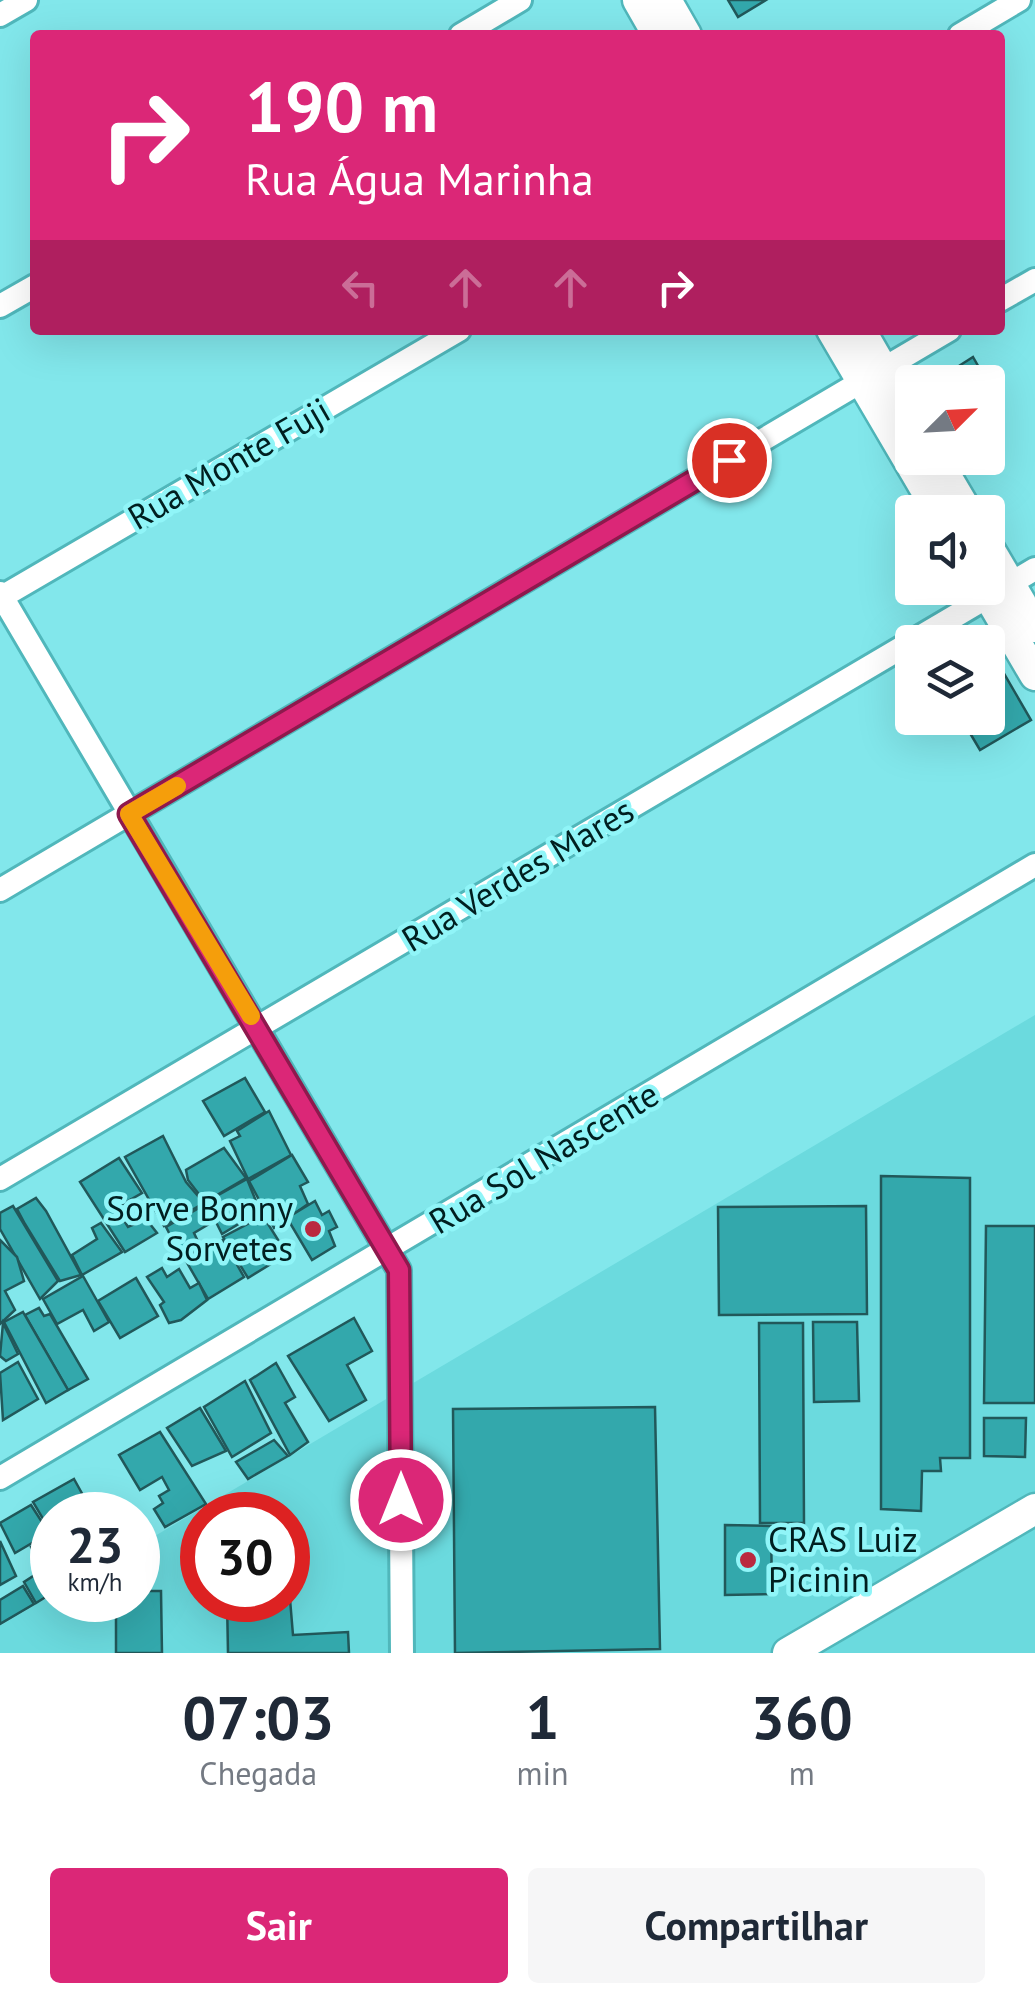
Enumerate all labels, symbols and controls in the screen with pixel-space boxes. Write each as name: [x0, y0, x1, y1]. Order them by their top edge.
text: 190 m: [245, 61, 438, 151]
icon: right: [80, 70, 210, 200]
text: Rua Água Marinha: [245, 149, 594, 207]
icon: left: [333, 260, 388, 315]
icon: ahead: [438, 260, 493, 315]
icon: ahead: [543, 260, 598, 315]
icon: right: [648, 260, 703, 315]
north arrow: [895, 365, 1005, 475]
map controls: [895, 365, 1005, 735]
street label: Rua Monte Fuji: [119, 387, 338, 540]
pin: [687, 418, 772, 503]
icon: arrive: [702, 433, 757, 488]
button: sound: [895, 495, 1005, 605]
button: layers: [895, 625, 1005, 735]
street label: Rua Verdes Mares: [393, 787, 642, 962]
street label: Rua Sol Nascente: [420, 1071, 667, 1244]
place label: Sorve Bonny Sorvetes: [106, 1185, 293, 1271]
marker: Sorve Bonny Sorvetes: [302, 1218, 324, 1240]
position arrow: [349, 1448, 453, 1552]
speed limit sign: 30: [180, 1492, 310, 1622]
text: 23: [67, 1512, 123, 1577]
place label: CRAS Luiz Picinin: [768, 1516, 918, 1602]
marker: CRAS Luiz Picinin: [737, 1549, 759, 1571]
text: km/h: [68, 1566, 122, 1598]
text: 07:03: [182, 1678, 334, 1756]
text: 1: [526, 1678, 560, 1756]
text: 360: [751, 1678, 853, 1756]
text: Chegada: [199, 1752, 317, 1794]
text: min: [517, 1752, 569, 1794]
text: m: [789, 1752, 815, 1794]
button: Sair: [50, 1868, 508, 1983]
button: Compartilhar: [528, 1868, 985, 1983]

